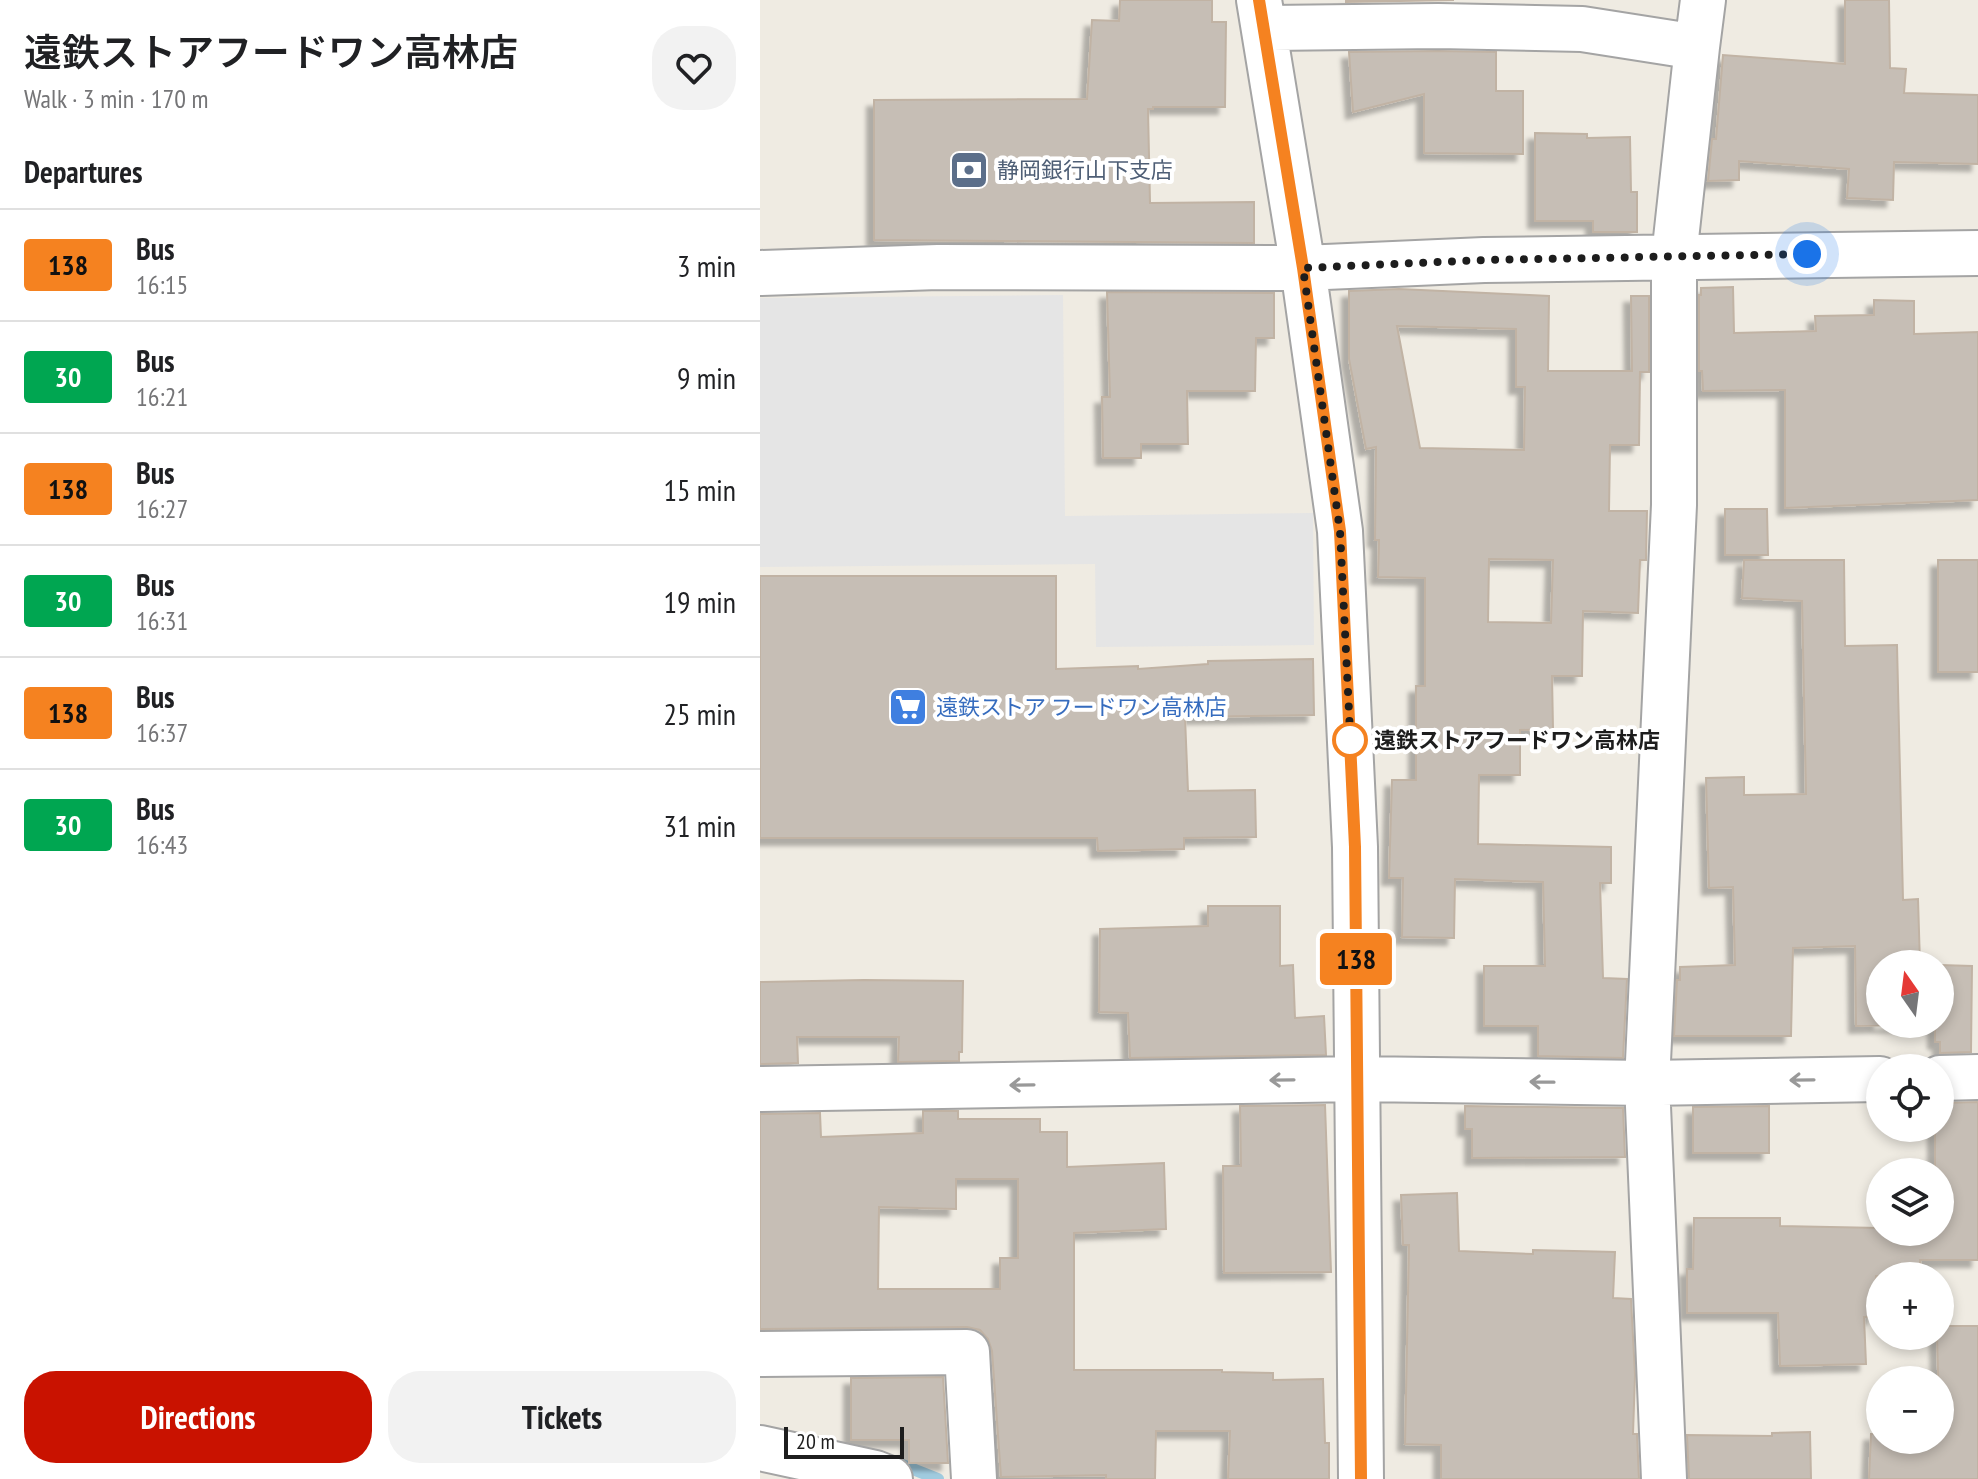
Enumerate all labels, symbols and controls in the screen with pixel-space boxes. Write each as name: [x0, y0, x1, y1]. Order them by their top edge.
button: heart: [652, 26, 736, 110]
text: 遠鉄ストアフードワン高林店: [24, 27, 518, 76]
text: Walk · 3 min · 170 m: [24, 82, 208, 115]
bank icon: 静岡銀行山下支店: [948, 149, 990, 191]
text: Departures: [24, 152, 142, 191]
place label: 静岡銀行山下支店: [997, 156, 1173, 184]
text: Bus: [136, 229, 175, 268]
your location: [1787, 234, 1827, 274]
text: 138: [48, 246, 88, 283]
text: 3 min: [677, 246, 736, 285]
text: 16:15: [136, 268, 188, 301]
text: Bus: [136, 341, 175, 380]
text: 30: [55, 358, 81, 395]
text: 9 min: [677, 358, 736, 397]
text: 16:21: [136, 380, 188, 413]
text: Bus: [136, 453, 175, 492]
text: 138: [48, 470, 88, 507]
text: 15 min: [663, 470, 736, 509]
text: 16:27: [136, 492, 188, 525]
text: Bus: [136, 565, 175, 604]
text: 30: [55, 582, 81, 619]
text: 19 min: [663, 582, 736, 621]
text: 16:31: [136, 604, 188, 637]
text: Bus: [136, 677, 175, 716]
supermarket icon: 遠鉄ストア フードワン高林店: [887, 686, 929, 728]
place label: 遠鉄ストア フードワン高林店: [936, 693, 1227, 721]
text: 138: [48, 694, 88, 731]
text: 25 min: [663, 694, 736, 733]
text: 16:37: [136, 716, 188, 749]
marker: 遠鉄ストアフードワン高林店: [1333, 723, 1367, 757]
place label: 遠鉄ストアフードワン高林店: [1374, 726, 1660, 754]
text: Bus: [136, 789, 175, 828]
text: 30: [55, 806, 81, 843]
text: 31 min: [663, 806, 736, 845]
text: 16:43: [136, 828, 188, 861]
line badge: 138: [1310, 933, 1402, 985]
text: 138: [1336, 940, 1376, 977]
north arrow: [1866, 950, 1954, 1038]
map controls: [1866, 950, 1954, 1454]
button: locate: [1866, 1054, 1954, 1142]
one-way arrow: [1269, 1072, 1296, 1088]
one-way arrow: [1789, 1073, 1816, 1088]
one-way arrow: [1529, 1074, 1556, 1090]
one-way arrow: [1009, 1077, 1036, 1092]
button: layers: [1866, 1158, 1954, 1246]
button: +: [1866, 1262, 1954, 1350]
button: −: [1866, 1366, 1954, 1454]
button: Directions: [24, 1371, 372, 1463]
button: Tickets: [388, 1371, 736, 1463]
scale bar: [784, 1423, 904, 1459]
text: 20 m: [796, 1427, 835, 1455]

